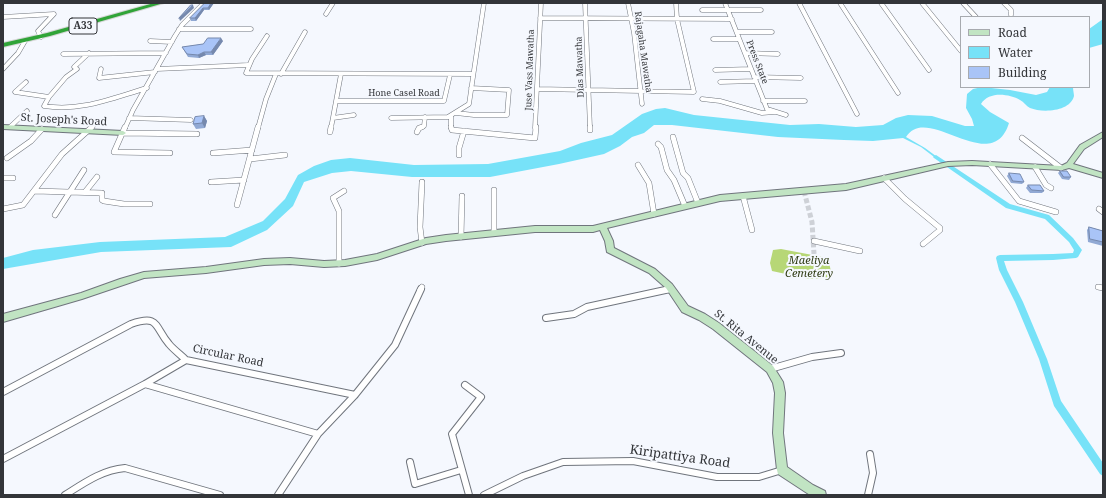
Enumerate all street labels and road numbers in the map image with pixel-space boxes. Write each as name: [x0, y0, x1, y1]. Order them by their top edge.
street label: Rajagaha Mawatha: [632, 11, 654, 93]
road number: A33: [69, 18, 97, 34]
street label: Juse Vass Mawatha: [523, 29, 537, 111]
street label: Dias Mawatha: [574, 36, 586, 98]
street label: Press State: [744, 39, 770, 85]
street label: Hone Casel Road: [368, 88, 440, 98]
street label: St. Joseph's Road: [20, 111, 108, 129]
street label: St. Rita Avenue: [711, 307, 781, 367]
street label: Circular Road: [191, 342, 265, 370]
street label: Kiripattiya Road: [629, 442, 731, 472]

